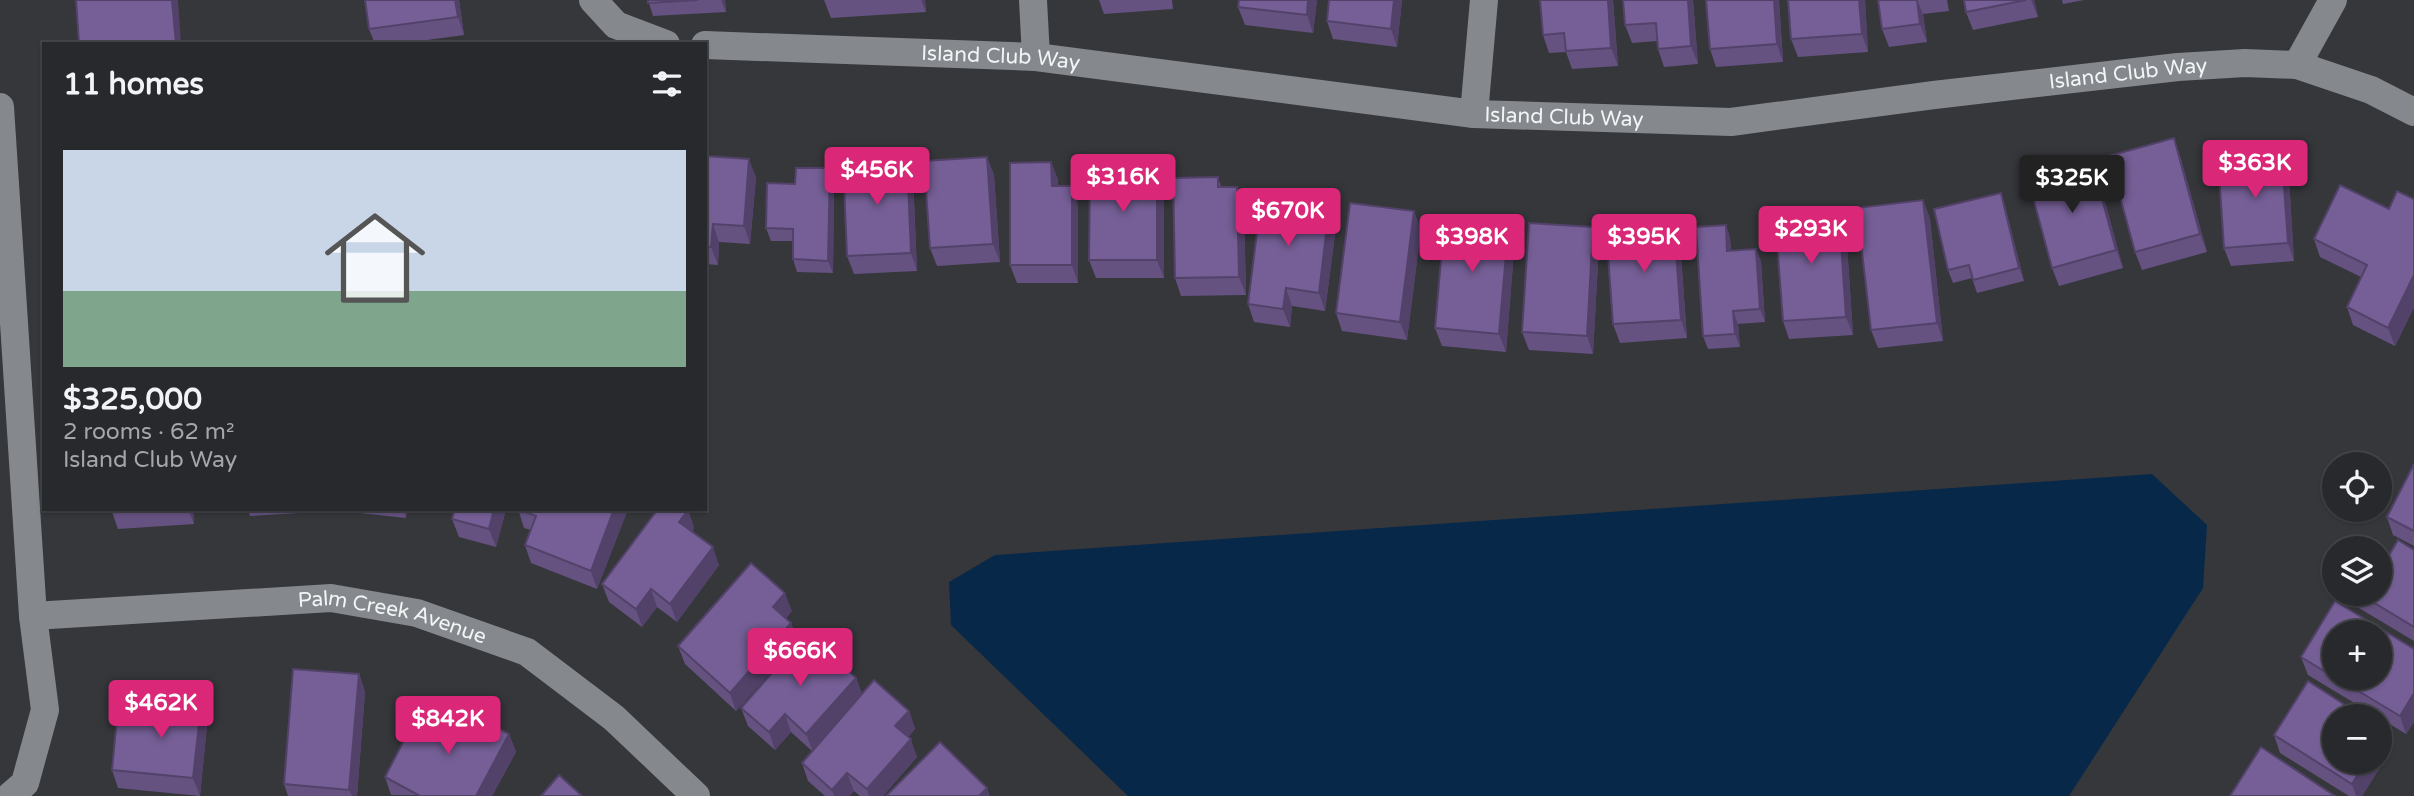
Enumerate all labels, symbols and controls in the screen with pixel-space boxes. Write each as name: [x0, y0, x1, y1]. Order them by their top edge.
street label: Island Club Way: [921, 40, 1082, 75]
street label: Island Club Way: [2047, 53, 2208, 94]
icon: filters: [648, 65, 686, 103]
text: 11 homes: [63, 66, 204, 103]
street label: Island Club Way: [1484, 102, 1644, 132]
pin: $363K: [2206, 140, 2304, 200]
pin: $456K: [828, 148, 926, 207]
text: $363K: [2219, 149, 2291, 177]
pin: $316K: [1074, 154, 1172, 214]
text: $456K: [841, 156, 913, 184]
pin: $325K: [2023, 156, 2121, 215]
text: $316K: [1087, 163, 1159, 191]
text: $325K: [2036, 164, 2108, 192]
pin: $670K: [1239, 188, 1337, 248]
icon: home: [312, 195, 438, 321]
text: $670K: [1252, 197, 1324, 225]
pin: $293K: [1762, 206, 1860, 266]
pin: $398K: [1423, 215, 1521, 274]
pin: $395K: [1595, 215, 1693, 274]
text: $293K: [1775, 215, 1847, 243]
text: $398K: [1436, 223, 1508, 251]
text: $395K: [1608, 223, 1680, 251]
text: $325,000: [63, 381, 202, 418]
text: 2 rooms · 62 m²: [63, 418, 234, 446]
text: Island Club Way: [63, 446, 237, 474]
map controls: [2322, 452, 2392, 774]
button: locate: [2322, 452, 2392, 522]
button: layers: [2322, 536, 2392, 606]
street label: Palm Creek Avenue: [297, 585, 490, 649]
button: +: [2322, 620, 2392, 690]
pin: $666K: [751, 628, 849, 688]
text: $666K: [764, 637, 836, 665]
pin: $462K: [112, 680, 210, 740]
text: $462K: [125, 689, 197, 717]
pin: $842K: [399, 696, 497, 756]
button: −: [2322, 704, 2392, 774]
text: $842K: [412, 705, 484, 733]

